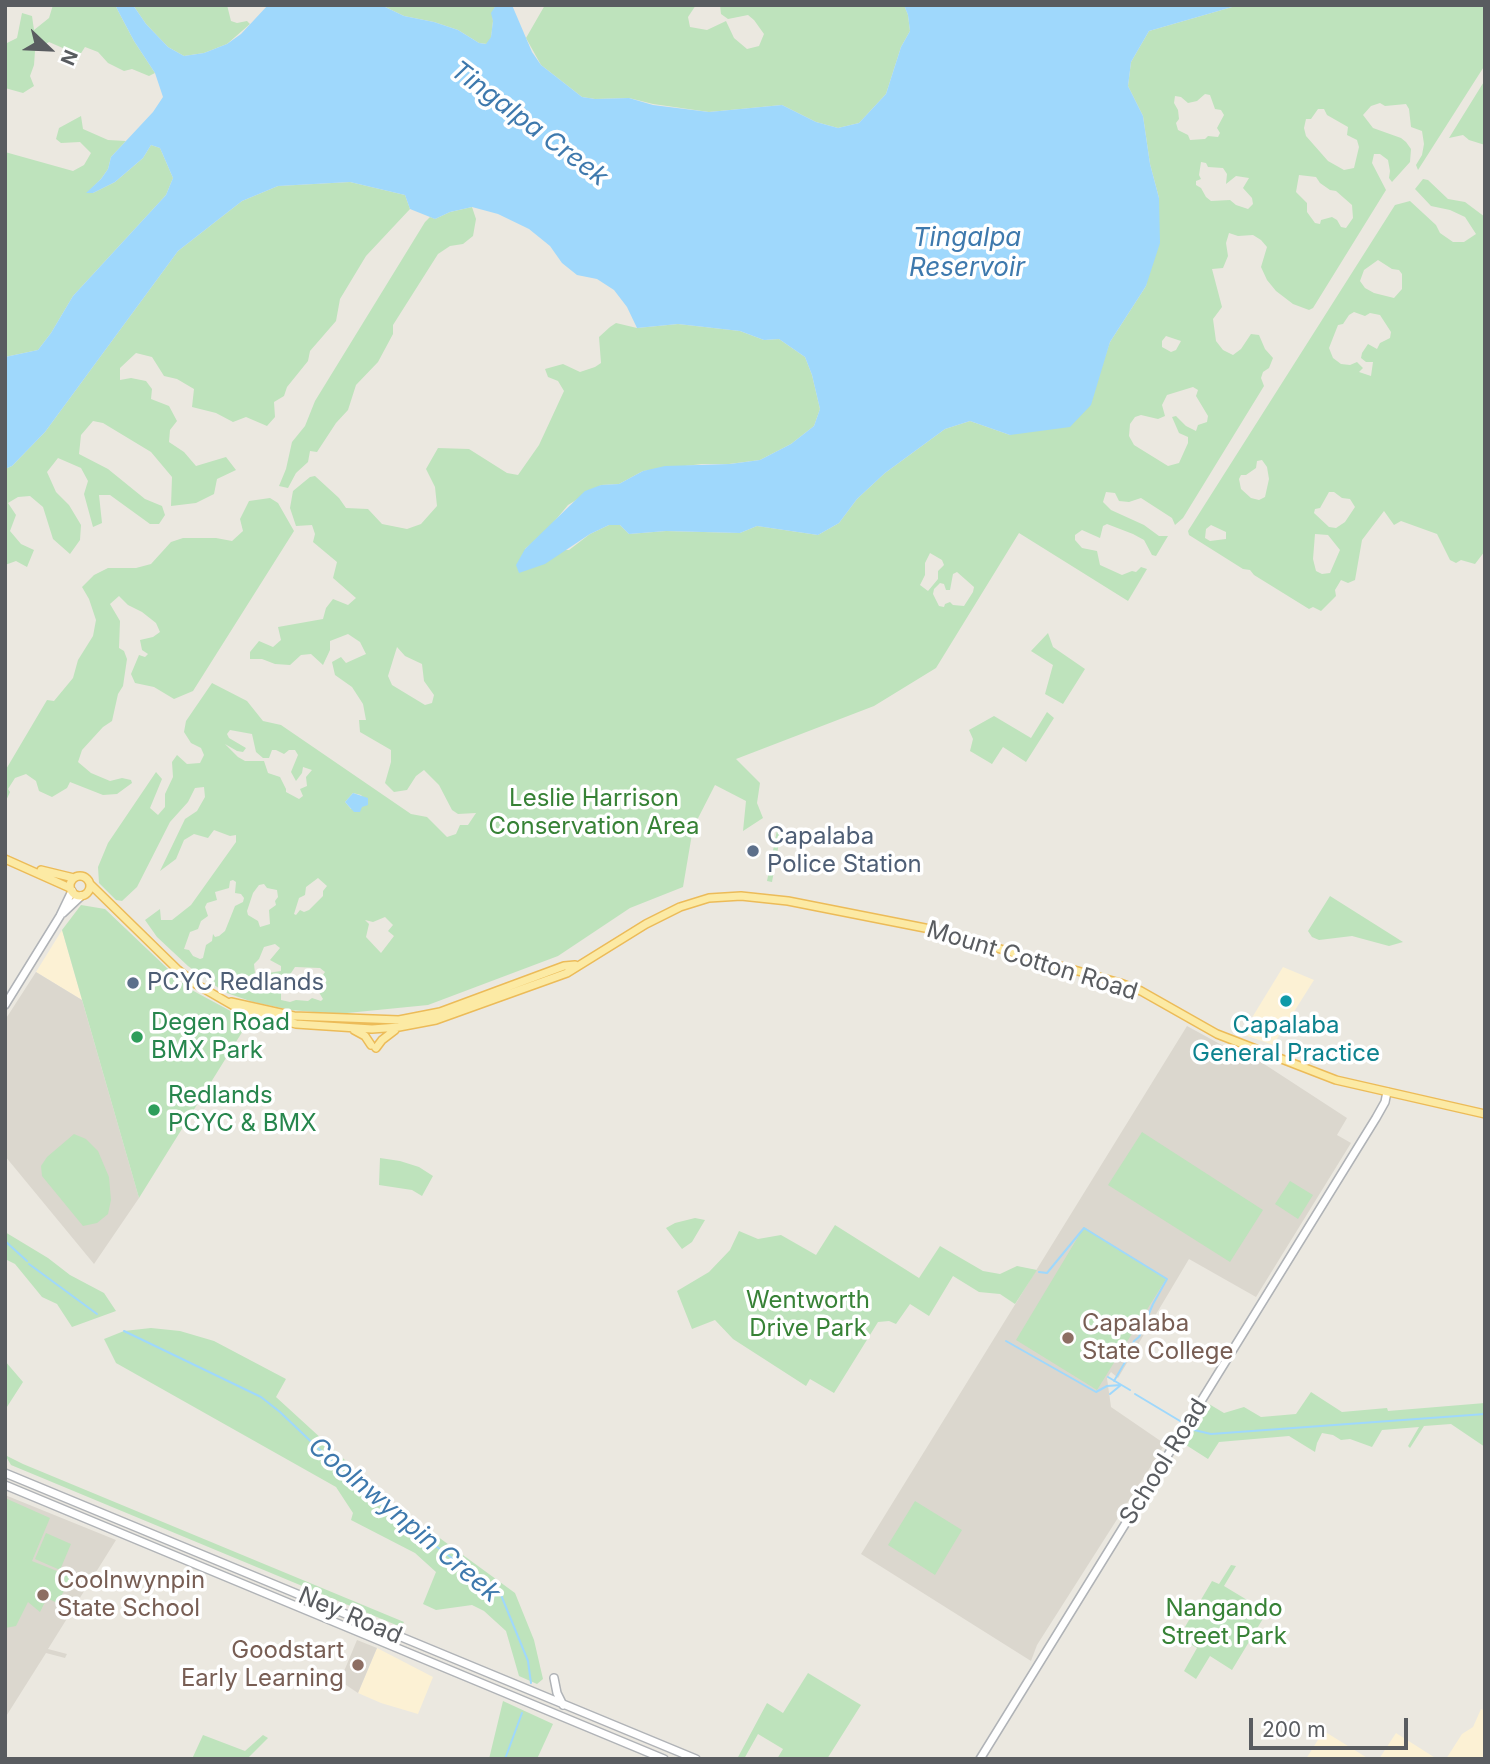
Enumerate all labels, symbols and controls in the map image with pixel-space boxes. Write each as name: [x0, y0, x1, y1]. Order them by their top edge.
north arrow: [14, 14, 84, 84]
text: N: [55, 46, 82, 69]
water label: Tingalpa Creek: [444, 55, 614, 193]
water label: Tingalpa Reservoir: [909, 222, 1025, 284]
park label: Leslie Harrison Conservation Area: [489, 785, 699, 841]
place label: Capalaba Police Station: [767, 823, 922, 879]
marker: Capalaba Police Station: [745, 843, 761, 859]
street label: Mount Cotton Road: [923, 915, 1141, 1007]
place label: PCYC Redlands: [147, 969, 324, 997]
marker: PCYC Redlands: [125, 975, 141, 991]
marker: Capalaba General Practice: [1278, 993, 1294, 1009]
place label: Degen Road BMX Park: [151, 1009, 290, 1065]
place label: Capalaba General Practice: [1192, 1012, 1380, 1068]
marker: Degen Road BMX Park: [129, 1029, 145, 1045]
place label: Redlands PCYC & BMX: [168, 1082, 317, 1138]
marker: Redlands PCYC & BMX: [146, 1102, 162, 1118]
park label: Wentworth Drive Park: [746, 1287, 870, 1343]
place label: Capalaba State College: [1082, 1310, 1233, 1366]
marker: Capalaba State College: [1060, 1330, 1076, 1346]
street label: School Road: [1114, 1394, 1214, 1530]
water label: Coolnwynpin Creek: [302, 1431, 506, 1609]
place label: Coolnwynpin State School: [57, 1567, 205, 1623]
street label: Ney Road: [294, 1581, 406, 1651]
marker: Coolnwynpin State School: [35, 1587, 51, 1603]
park label: Nangando Street Park: [1161, 1595, 1287, 1651]
place label: Goodstart Early Learning: [181, 1637, 344, 1693]
marker: Goodstart Early Learning: [350, 1657, 366, 1673]
scale bar: [1252, 1704, 1411, 1748]
text: 200 m: [1262, 1717, 1326, 1742]

